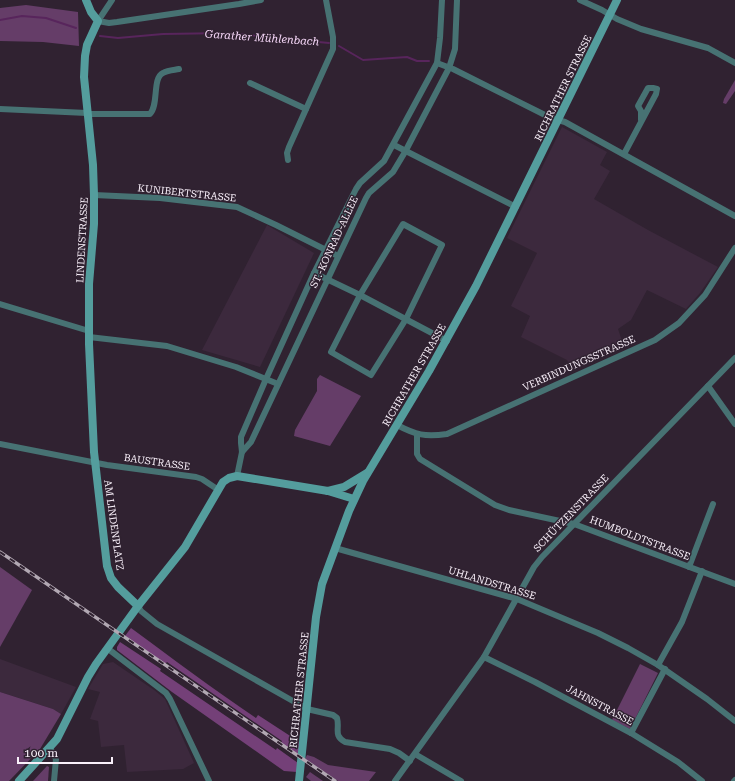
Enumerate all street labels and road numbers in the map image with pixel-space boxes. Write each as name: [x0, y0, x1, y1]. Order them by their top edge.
street label: RICHRATHER STRASSE: [533, 33, 593, 143]
street label: KUNIBERTSTRASSE: [137, 182, 237, 204]
street label: ST.-KONRAD-ALLEE: [308, 194, 360, 290]
street label: LINDENSTRASSE: [74, 197, 90, 283]
street label: RICHRATHER STRASSE: [380, 322, 448, 428]
street label: VERBINDUNGSSTRASSE: [521, 333, 637, 393]
street label: BAUSTRASSE: [123, 452, 191, 472]
street label: SCHÜTZENSTRASSE: [531, 472, 611, 554]
street label: AM LINDENPLATZ: [102, 479, 126, 571]
street label: HUMBOLDTSTRASSE: [588, 514, 692, 562]
street label: UHLANDSTRASSE: [447, 564, 537, 602]
street label: RICHRATHER STRASSE: [287, 631, 311, 749]
street label: JAHNSTRASSE: [565, 683, 635, 727]

